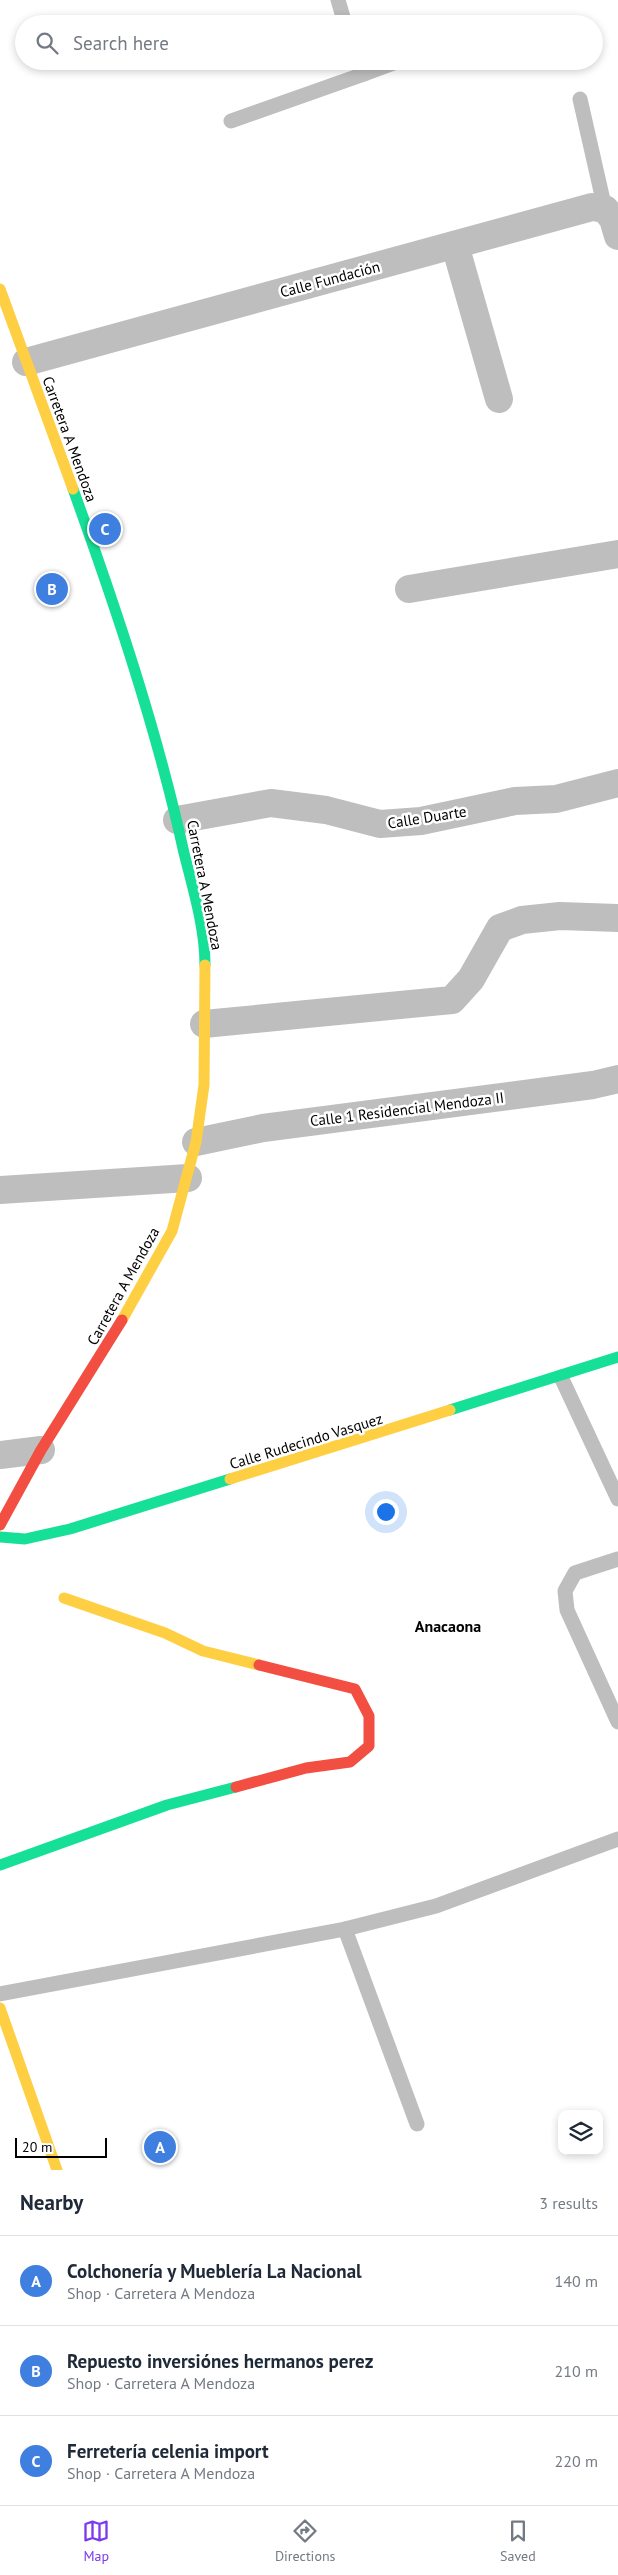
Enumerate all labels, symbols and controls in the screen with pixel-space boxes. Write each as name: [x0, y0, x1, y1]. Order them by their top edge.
search box: [15, 15, 603, 70]
icon: search: [33, 29, 61, 57]
text: Search here: [73, 31, 169, 55]
street label: Calle Fundación: [278, 257, 382, 301]
street label: Carretera A Mendoza: [38, 374, 102, 504]
pin: C: [89, 510, 121, 548]
pin: B: [36, 570, 68, 608]
street label: Calle Duarte: [386, 801, 468, 833]
street label: Carretera A Mendoza: [183, 818, 227, 952]
street label: Calle 1 Residencial Mendoza II: [309, 1088, 505, 1130]
street label: Carretera A Mendoza: [83, 1224, 163, 1348]
street label: Calle Rudecindo Vasquez: [227, 1409, 385, 1473]
your location: [373, 1499, 399, 1525]
district label: Anacaona: [415, 1616, 481, 1636]
map controls: [558, 2110, 603, 2155]
button: layers: [558, 2110, 603, 2155]
pin: A: [144, 2128, 176, 2166]
scale bar: [15, 2135, 108, 2158]
text: 20 m: [22, 2138, 52, 2156]
text: Nearby: [20, 2189, 83, 2216]
text: 3 results: [539, 2193, 598, 2213]
text: Colchonería y Mueblería La Nacional: [67, 2259, 362, 2283]
text: A: [31, 2271, 41, 2291]
text: 140 m: [555, 2271, 598, 2291]
text: Shop · Carretera A Mendoza: [67, 2283, 255, 2303]
text: Repuesto inversiónes hermanos perez: [67, 2349, 373, 2373]
text: B: [31, 2361, 41, 2381]
text: 210 m: [555, 2361, 598, 2381]
text: Shop · Carretera A Mendoza: [67, 2373, 255, 2393]
text: Ferretería celenia import: [67, 2439, 269, 2463]
text: C: [32, 2451, 40, 2471]
text: 220 m: [555, 2451, 598, 2471]
text: Shop · Carretera A Mendoza: [67, 2463, 255, 2483]
tab: Map: [82, 2517, 110, 2565]
tab: Directions: [275, 2517, 335, 2565]
tab: Saved: [500, 2517, 536, 2565]

